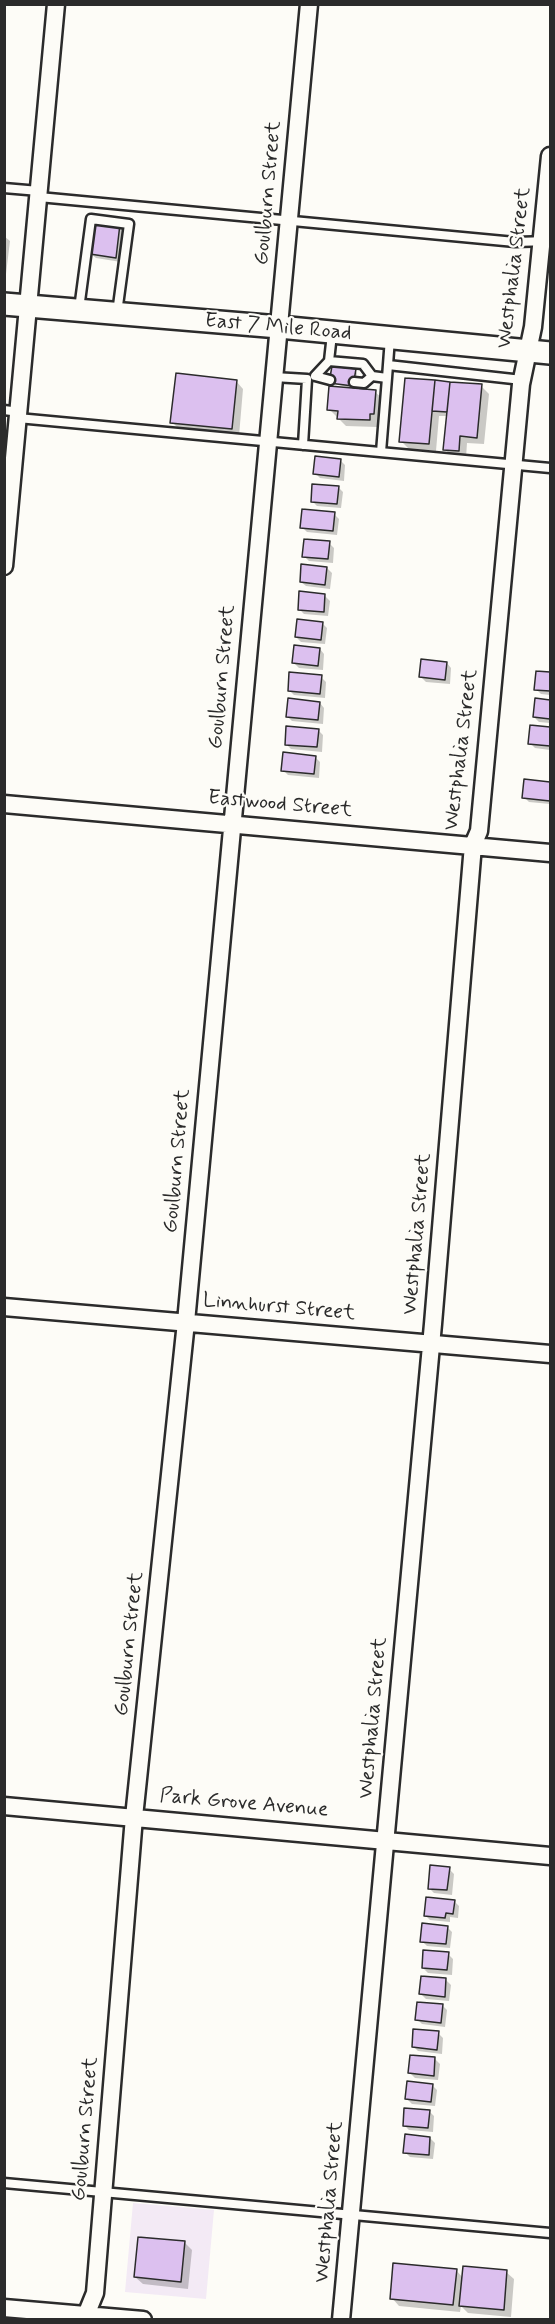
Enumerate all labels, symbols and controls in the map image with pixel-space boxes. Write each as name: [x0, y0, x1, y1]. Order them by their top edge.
street label: Goulburn Street: [250, 120, 288, 266]
street label: Westphalia Street: [493, 186, 537, 350]
street label: East 7 Mile Road: [204, 309, 352, 347]
street label: Goulburn Street: [204, 604, 242, 750]
street label: Westphalia Street: [440, 668, 484, 832]
street label: Eastwood Street: [207, 786, 353, 824]
street label: Goulburn Street: [159, 1088, 197, 1234]
street label: Westphalia Street: [398, 1152, 438, 1316]
street label: Linnhurst Street: [202, 1289, 356, 1327]
street label: Goulburn Street: [110, 1571, 150, 1717]
street label: Westphalia Street: [354, 1636, 394, 1800]
street label: Park Grove Avenue: [159, 1784, 329, 1824]
street label: Goulburn Street: [67, 2056, 105, 2202]
street label: Westphalia Street: [310, 2120, 350, 2284]

